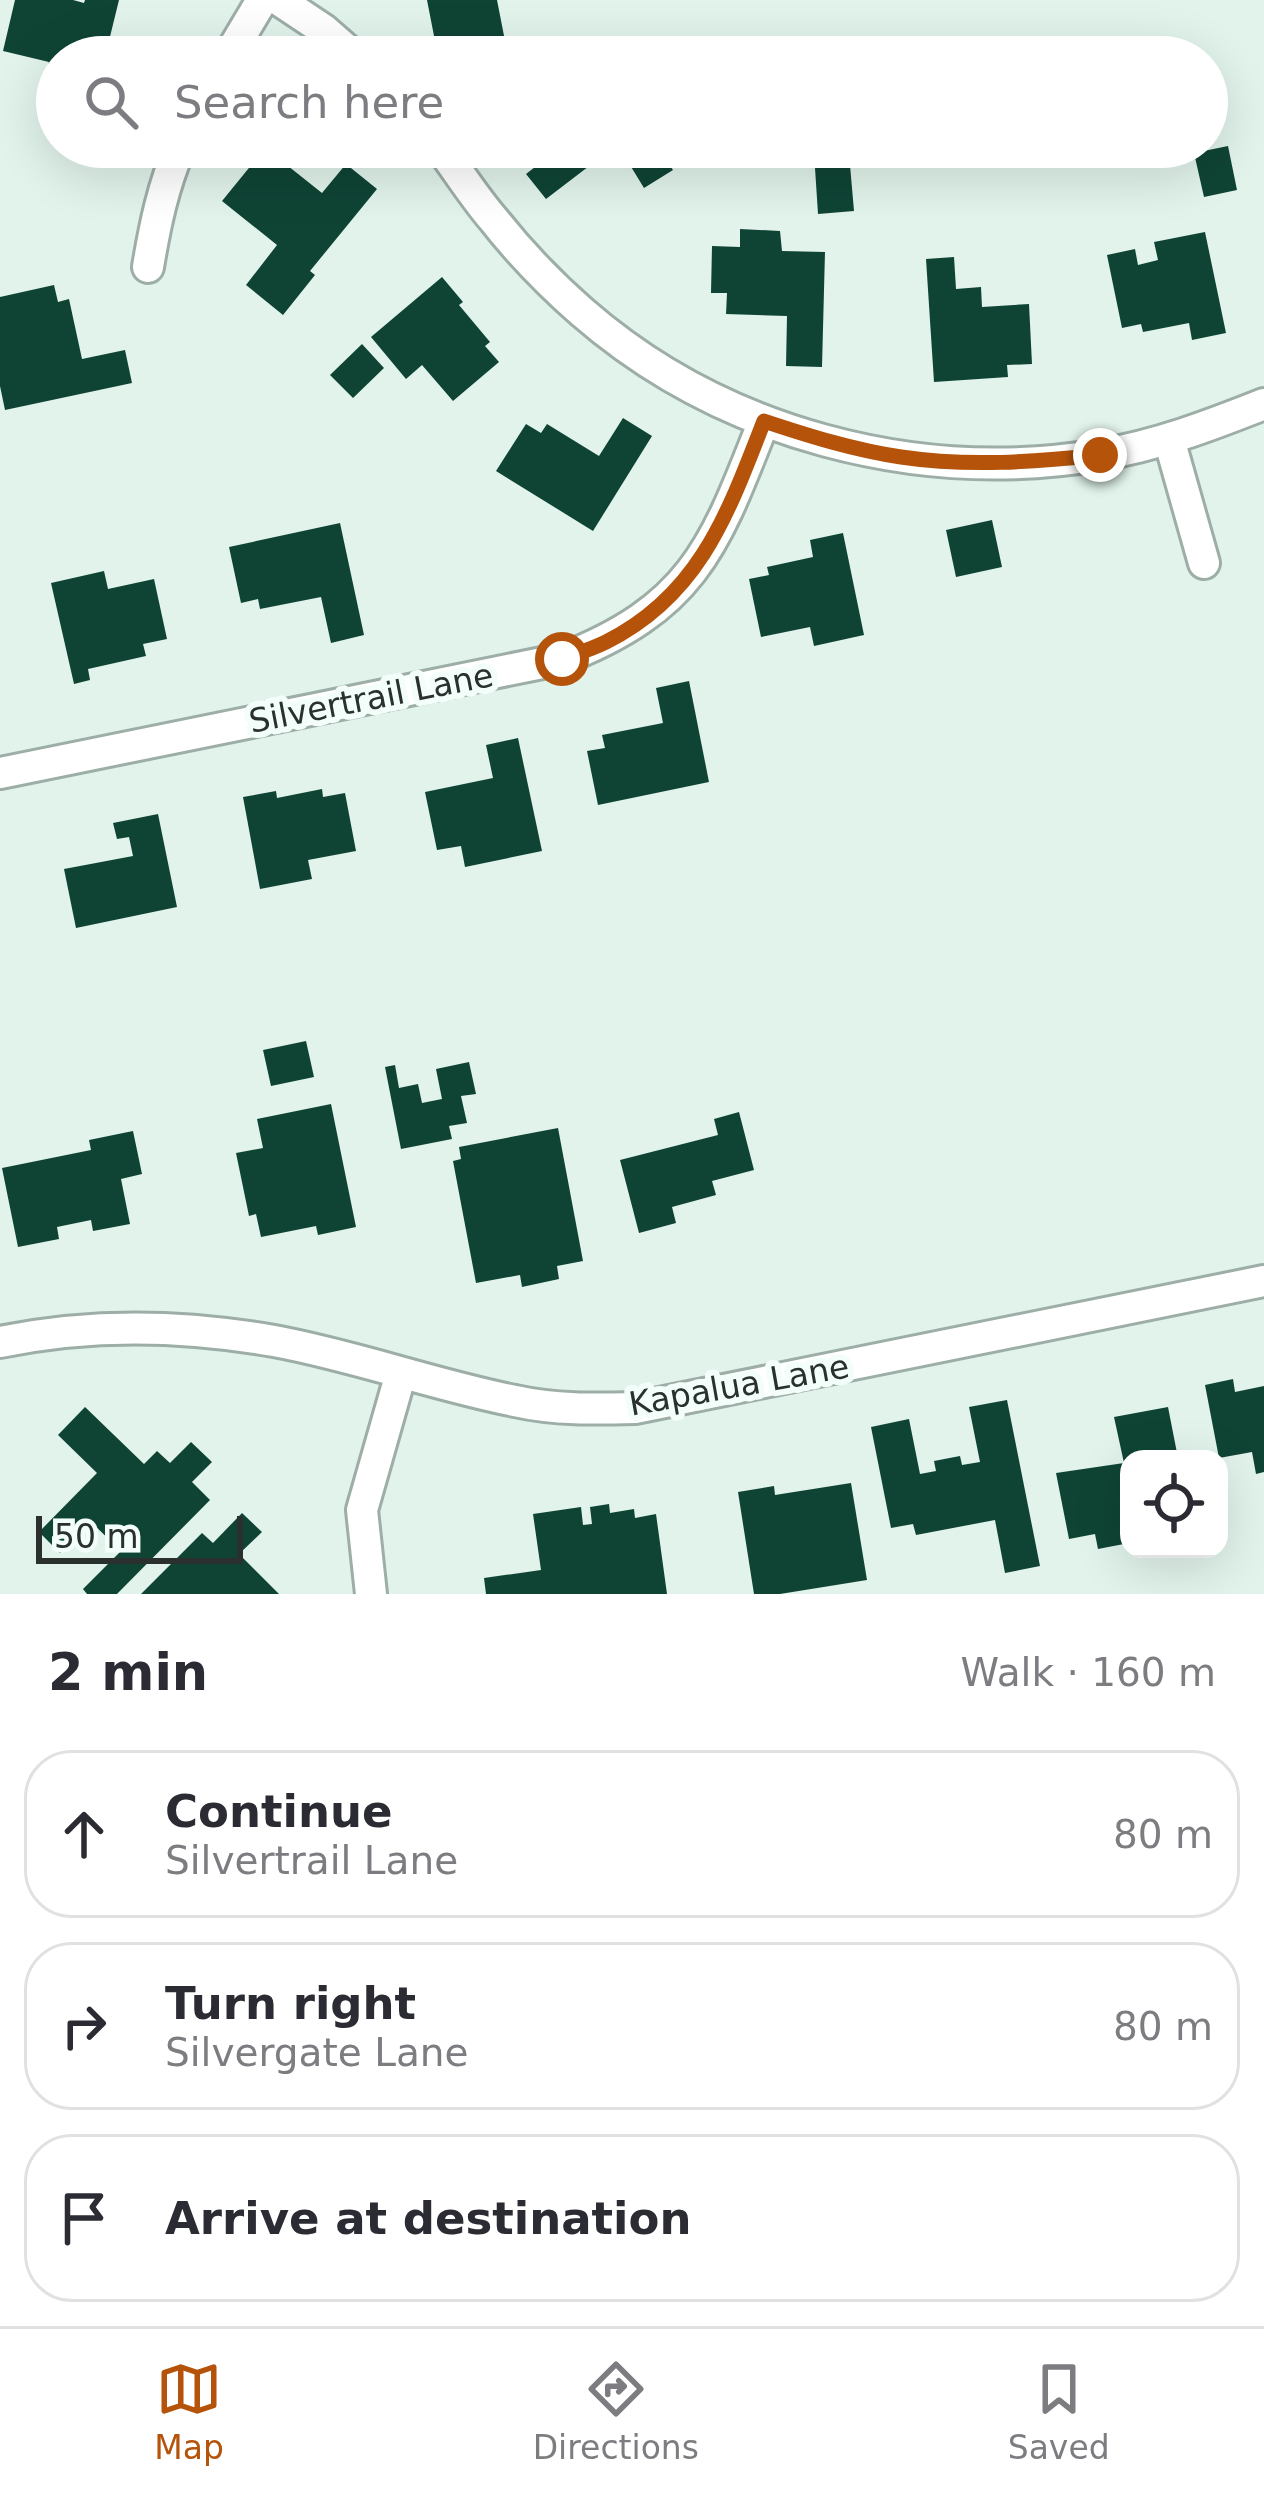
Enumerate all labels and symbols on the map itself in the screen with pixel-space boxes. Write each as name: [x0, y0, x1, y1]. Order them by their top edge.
route end: [1073, 428, 1127, 482]
route start: [535, 632, 589, 686]
street label: Silvertrail Lane: [246, 655, 496, 741]
street label: Kapalua Lane: [626, 1346, 852, 1424]
scale bar: [36, 1510, 243, 1563]

